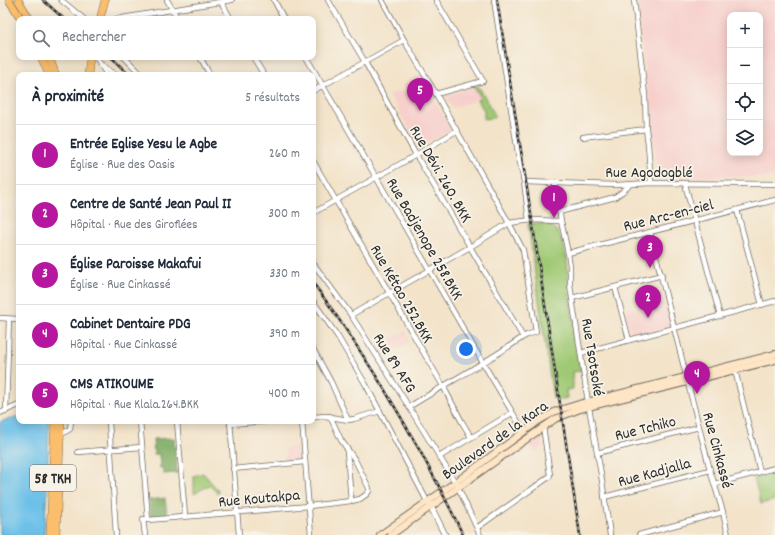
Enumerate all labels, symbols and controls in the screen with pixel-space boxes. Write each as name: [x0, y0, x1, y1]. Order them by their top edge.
map controls: [727, 12, 763, 156]
button: +: [727, 12, 763, 48]
search box: [16, 16, 316, 60]
icon: search: [30, 27, 52, 49]
text: Rechercher: [62, 27, 126, 49]
button: −: [727, 48, 763, 84]
pin: 5: [407, 78, 433, 111]
button: locate: [727, 84, 763, 120]
text: À proximité: [32, 86, 104, 110]
text: 5 résultats: [245, 89, 300, 108]
button: layers: [727, 120, 763, 156]
street label: Rue Dévi. 260. BKK: [403, 121, 477, 227]
text: Entrée Eglise Yesu le Agbe: [70, 134, 217, 156]
text: 1: [44, 145, 46, 164]
text: 260 m: [269, 145, 300, 164]
text: Église · Rue des Oasis: [70, 156, 175, 175]
street label: Rue Agodogblé: [605, 162, 693, 185]
street label: Rue Badjenope 258.BKK: [379, 174, 468, 305]
pin: 1: [541, 185, 567, 218]
text: Centre de Santé Jean Paul II: [70, 194, 231, 216]
street label: Rue Arc-en-ciel: [621, 194, 716, 239]
text: 2: [42, 205, 48, 224]
text: 300 m: [268, 205, 300, 224]
text: Hôpital · Rue des Giroflées: [70, 216, 197, 235]
pin: 3: [637, 235, 663, 268]
street label: Rue Kétao 252.BKK: [363, 241, 438, 348]
text: Église Paroisse Makafui: [70, 254, 201, 276]
text: 3: [42, 265, 48, 284]
text: 330 m: [269, 265, 300, 284]
text: Église · Rue Cinkassé: [70, 276, 171, 295]
pin: 2: [635, 285, 661, 318]
text: Cabinet Dentaire PDG: [70, 314, 191, 336]
street label: Rue Tsotsoké: [574, 317, 609, 398]
text: 4: [42, 325, 48, 344]
text: 390 m: [269, 325, 300, 344]
street label: Rue 89 AFG: [366, 329, 421, 398]
text: Hôpital · Rue Cinkassé: [70, 336, 177, 355]
your location: [456, 339, 476, 359]
pin: 4: [684, 361, 710, 394]
text: CMS ATIKOUME: [70, 374, 153, 396]
text: 5: [42, 385, 48, 404]
text: 400 m: [269, 385, 300, 404]
street label: Boulevard de la Kara: [438, 395, 554, 486]
text: Hôpital · Rue Klala.264.BKK: [70, 396, 199, 415]
street label: Rue Cinkassé: [695, 410, 738, 491]
street label: Rue Tchiko: [613, 411, 679, 448]
street label: Rue Kadjalla: [616, 453, 694, 494]
road number: 58 TKH: [30, 465, 76, 491]
street label: Rue Koutakpa: [218, 484, 301, 515]

